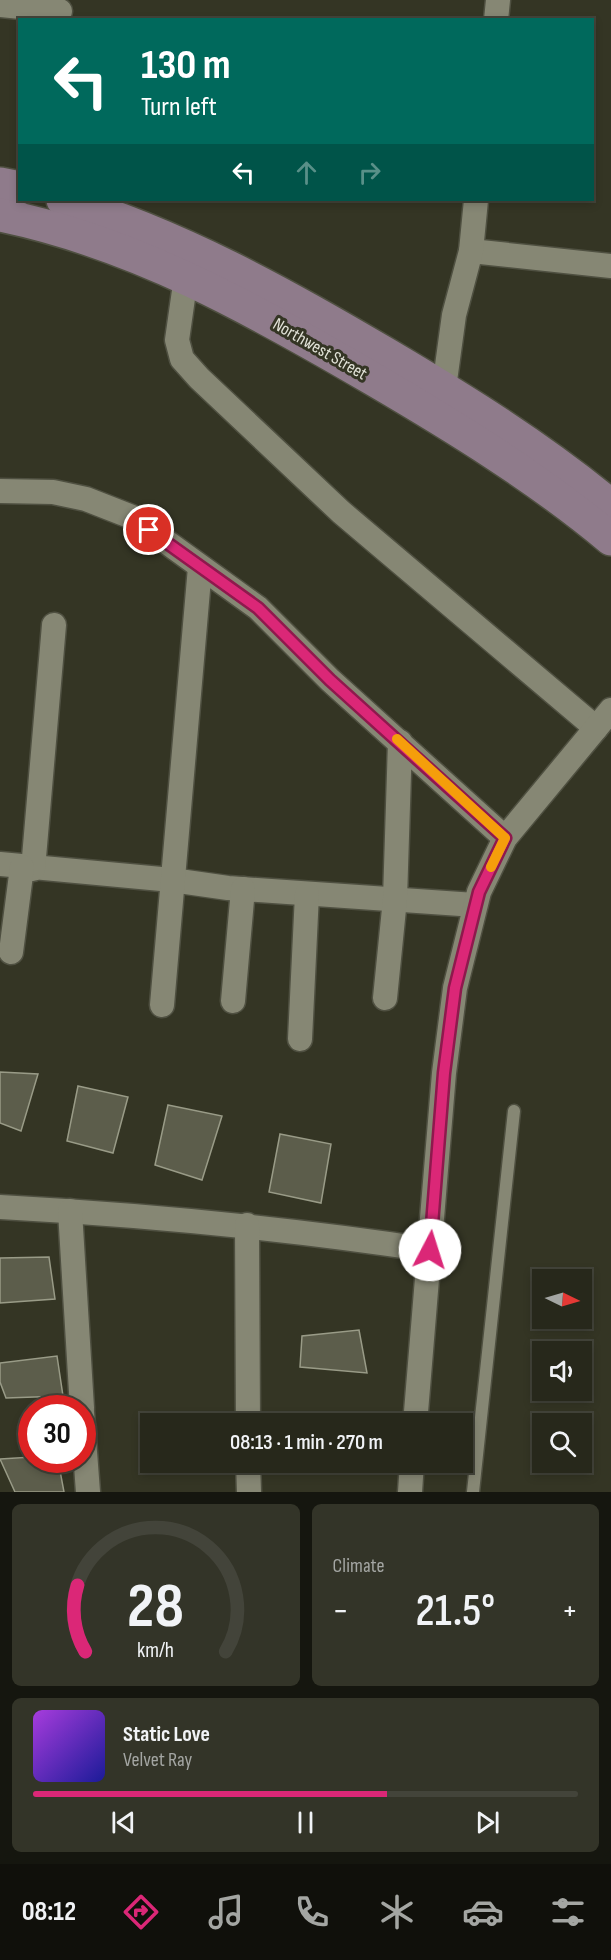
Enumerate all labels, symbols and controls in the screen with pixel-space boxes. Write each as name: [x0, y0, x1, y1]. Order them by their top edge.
text: 130 m: [141, 40, 231, 91]
icon: left: [42, 42, 120, 120]
text: Turn left: [141, 91, 217, 123]
icon: left: [227, 156, 260, 189]
icon: ahead: [290, 156, 323, 189]
icon: right: [353, 156, 386, 189]
street label: Northwest Street: [269, 314, 371, 385]
pin: [123, 504, 174, 555]
icon: arrive: [132, 513, 165, 546]
position arrow: [398, 1218, 462, 1282]
north arrow: [532, 1269, 592, 1329]
map controls: [532, 1269, 592, 1473]
button: sound: [532, 1341, 592, 1401]
speed limit sign: 30: [18, 1395, 96, 1473]
button: search: [532, 1413, 592, 1473]
text: 08:13 · 1 min · 270 m: [230, 1429, 383, 1456]
text: Climate: [333, 1554, 385, 1578]
text: 28: [127, 1570, 184, 1645]
text: 21.5°: [415, 1584, 495, 1639]
text: −: [333, 1591, 349, 1631]
text: +: [562, 1591, 578, 1631]
text: km/h: [137, 1638, 174, 1663]
text: Static Love: [123, 1721, 210, 1748]
text: Velvet Ray: [123, 1748, 192, 1772]
icon: previous: [107, 1806, 140, 1839]
icon: pause: [289, 1806, 322, 1839]
icon: next: [471, 1806, 504, 1839]
icon: directions: [120, 1891, 162, 1933]
icon: music: [205, 1891, 247, 1933]
icon: phone: [291, 1891, 333, 1933]
icon: climate: [376, 1891, 418, 1933]
icon: car: [462, 1891, 504, 1933]
icon: filters: [547, 1891, 589, 1933]
text: 08:12: [22, 1896, 76, 1928]

